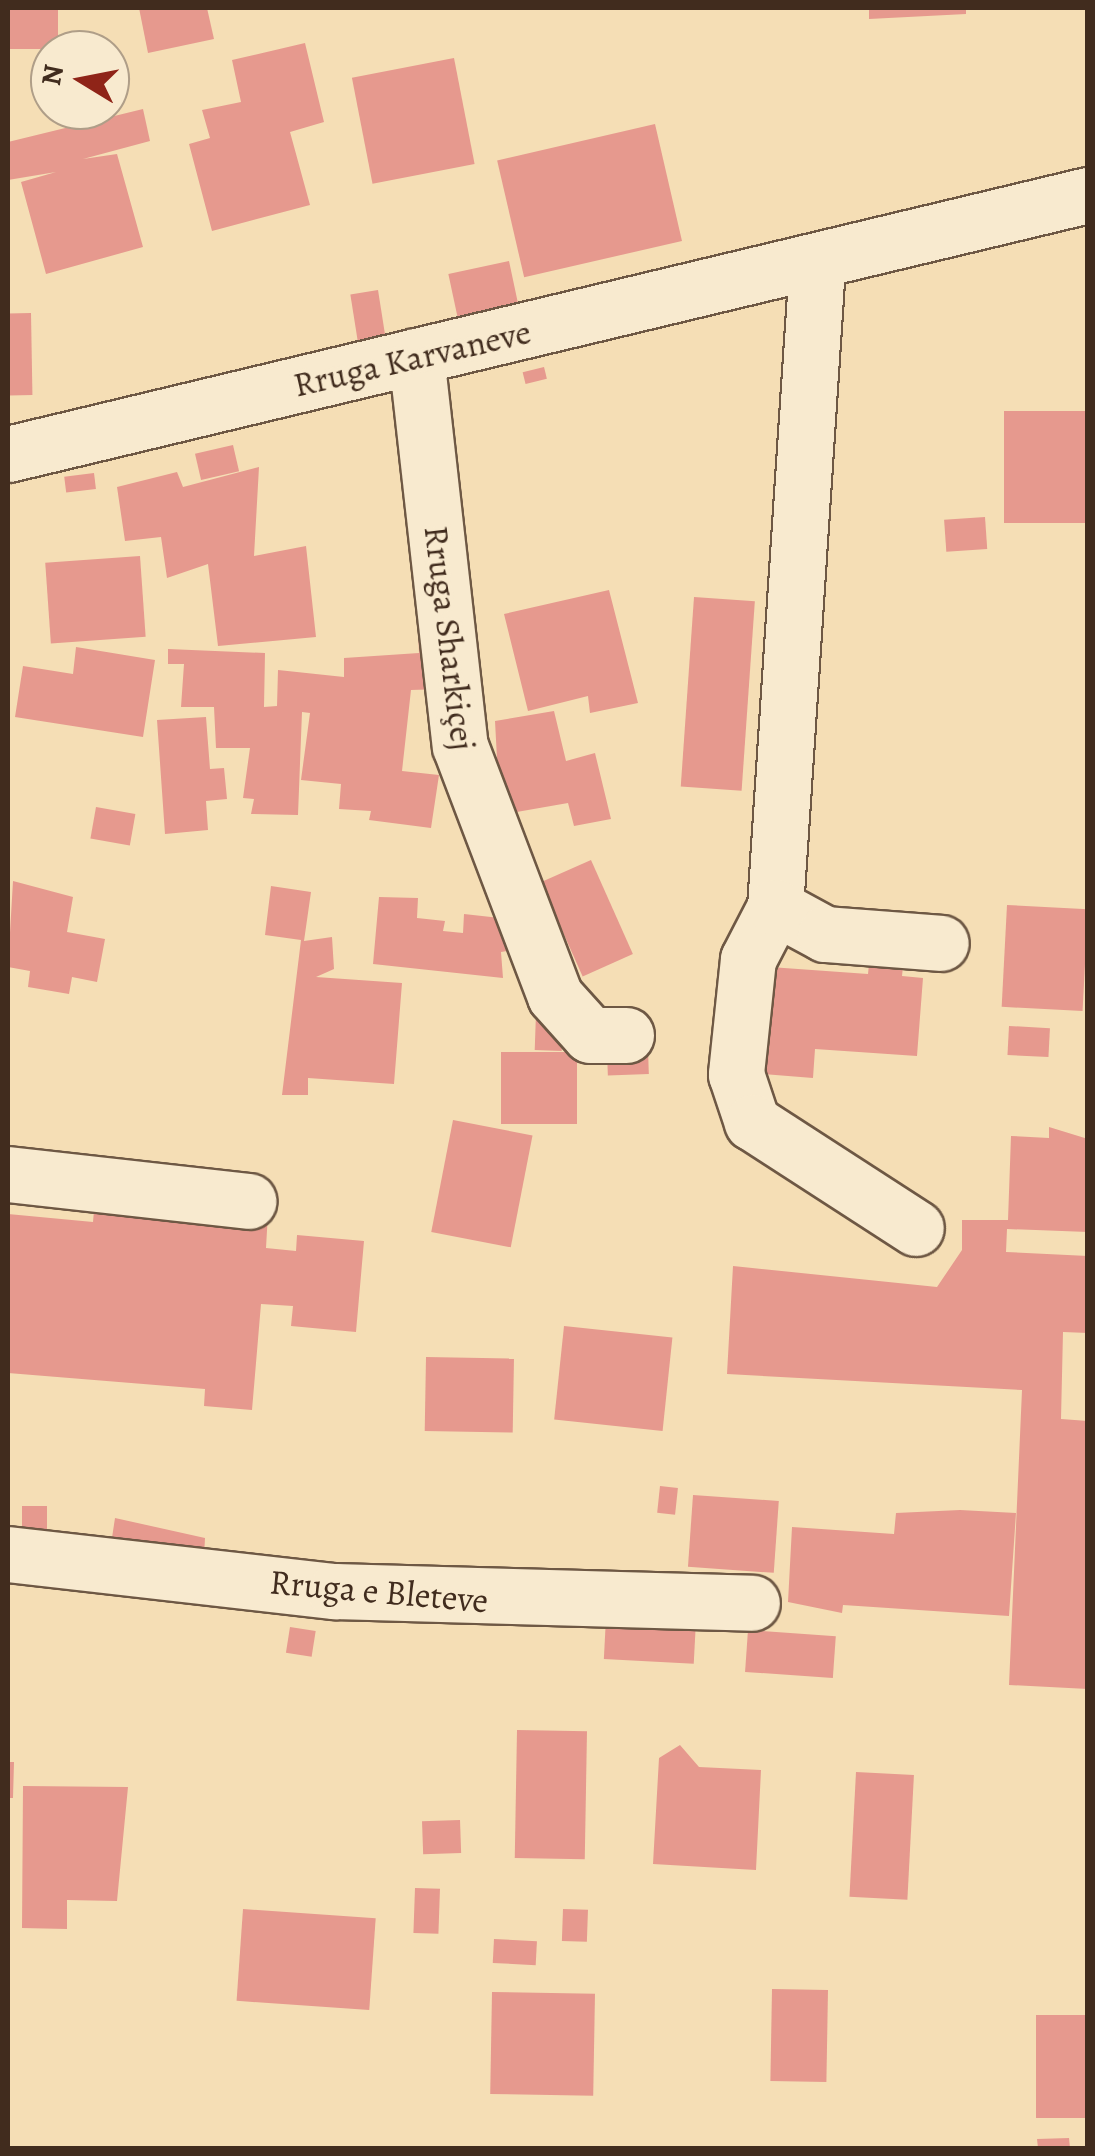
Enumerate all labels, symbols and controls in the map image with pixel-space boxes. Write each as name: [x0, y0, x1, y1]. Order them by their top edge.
north arrow: [30, 30, 130, 130]
text: N: [32, 62, 73, 88]
street label: Rruga Karvaneve: [289, 310, 535, 406]
street label: Rruga Sharkiçej: [415, 523, 485, 753]
street label: Rruga e Bleteve: [268, 1561, 490, 1621]

